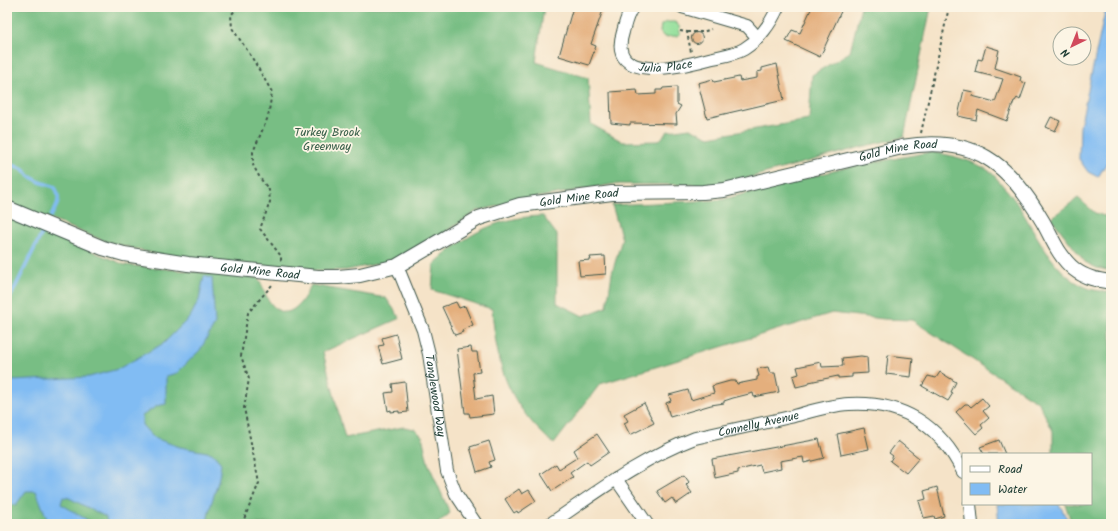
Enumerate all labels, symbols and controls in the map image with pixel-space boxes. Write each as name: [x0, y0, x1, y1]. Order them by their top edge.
north arrow: [1052, 26, 1092, 66]
text: N: [1057, 44, 1075, 62]
street label: Julia Place: [637, 54, 695, 78]
park label: Turkey Brook Greenway: [294, 123, 360, 156]
street label: Gold Mine Road: [857, 135, 938, 167]
street label: Gold Mine Road: [538, 184, 620, 212]
street label: Gold Mine Road: [219, 258, 302, 285]
street label: Tanglewood Way: [419, 353, 451, 439]
street label: Connelly Avenue: [716, 406, 802, 443]
legend: [962, 453, 1092, 505]
text: Road: [998, 460, 1023, 479]
text: Water: [998, 480, 1028, 499]

